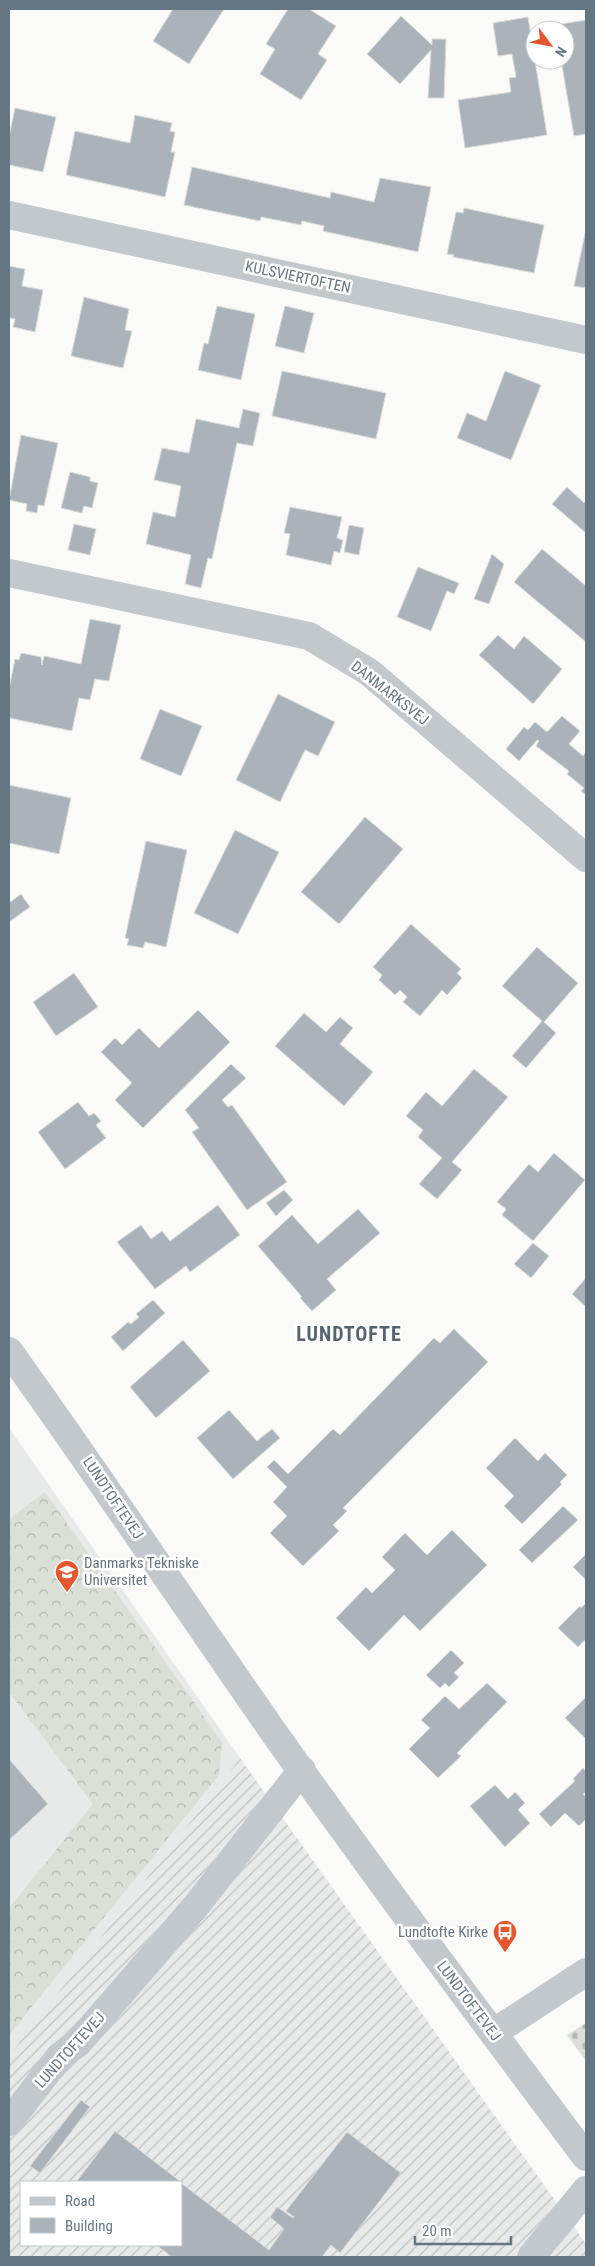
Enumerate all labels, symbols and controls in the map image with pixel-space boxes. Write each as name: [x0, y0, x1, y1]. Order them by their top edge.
north arrow: [525, 20, 575, 70]
text: N: [552, 44, 570, 60]
street label: KULSVIERTOFTEN: [244, 257, 352, 297]
street label: DANMARKSVEJ: [348, 657, 432, 729]
district label: LUNDTOFTE: [296, 1322, 402, 1346]
street label: LUNDTOFTEVEJ: [79, 1454, 147, 1542]
place label: Danmarks Tekniske Universitet: [84, 1554, 199, 1589]
school or university icon: Danmarks Tekniske Universitet: [54, 1559, 80, 1593]
bus stop icon: Lundtofte Kirke: [492, 1919, 518, 1953]
place label: Lundtofte Kirke: [398, 1923, 488, 1941]
street label: LUNDTOFTEVEJ: [433, 1958, 505, 2044]
street label: LUNDTOFTEVEJ: [31, 2009, 109, 2091]
legend: [20, 2181, 182, 2246]
text: Road: [65, 2192, 95, 2210]
scale bar: [415, 2214, 511, 2246]
text: Building: [65, 2217, 113, 2235]
text: 20 m: [422, 2222, 452, 2240]

